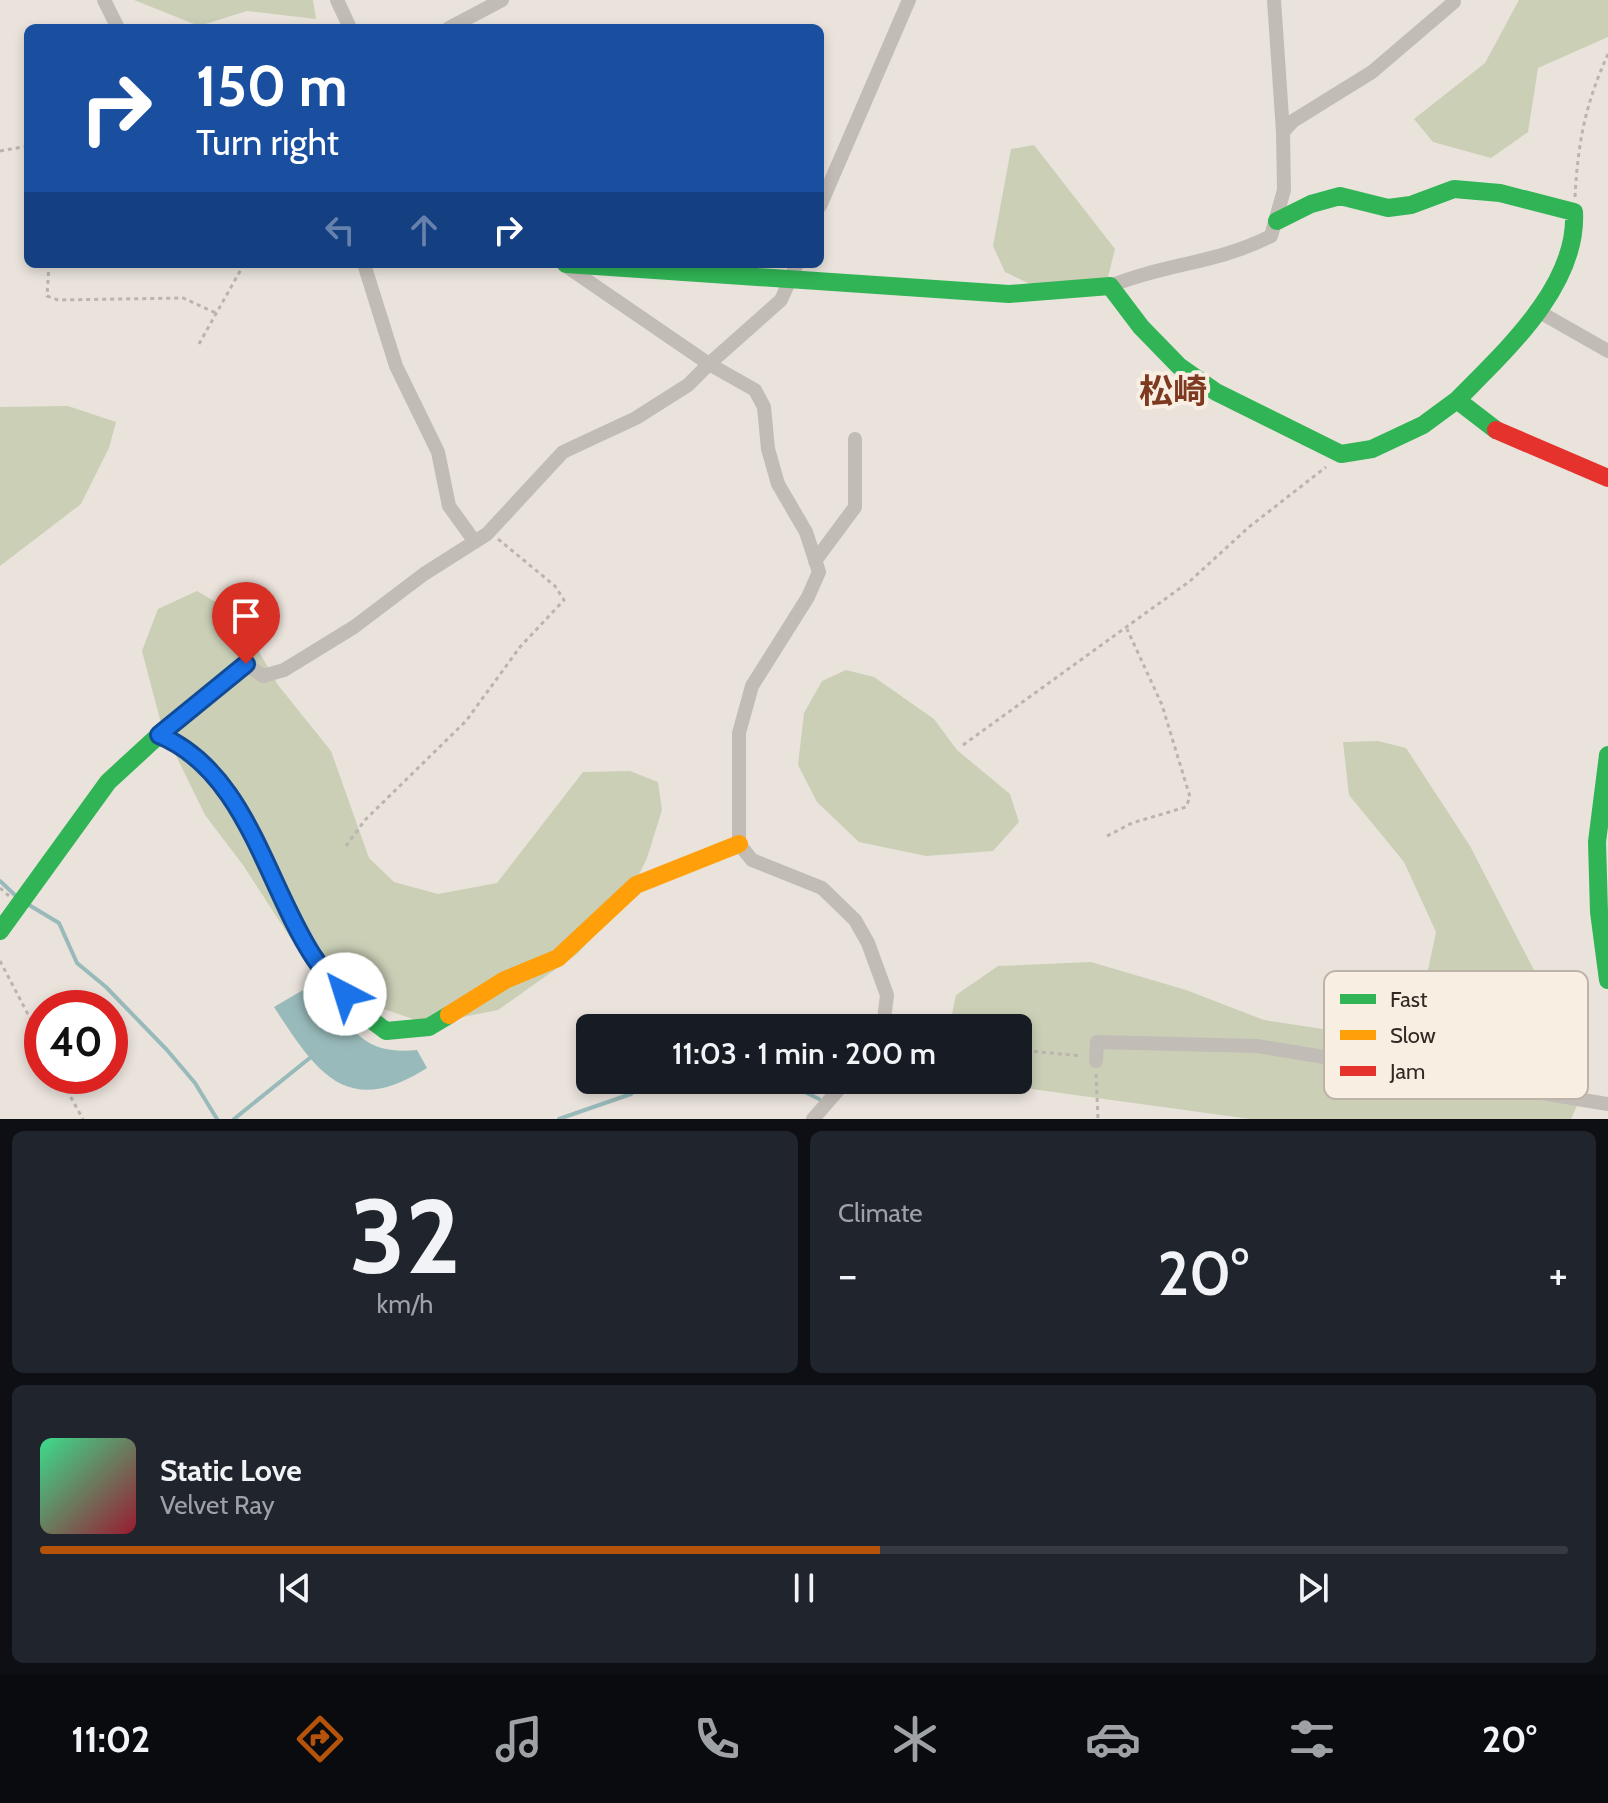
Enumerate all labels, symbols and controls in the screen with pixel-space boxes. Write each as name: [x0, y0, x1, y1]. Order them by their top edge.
text: 150 m: [196, 52, 348, 120]
icon: right: [64, 56, 168, 160]
text: Turn right: [196, 120, 339, 164]
icon: left: [318, 208, 362, 252]
icon: ahead: [402, 208, 446, 252]
icon: right: [486, 208, 530, 252]
district label: 松崎: [1139, 370, 1207, 412]
pin: [212, 582, 280, 664]
icon: arrive: [224, 594, 268, 638]
position arrow: [303, 952, 387, 1036]
legend: [1324, 971, 1588, 1099]
text: Fast: [1390, 986, 1428, 1013]
speed limit sign: 40: [24, 990, 128, 1094]
text: Slow: [1390, 1022, 1436, 1049]
text: 11:03 · 1 min · 200 m: [672, 1035, 936, 1072]
text: Jam: [1389, 1058, 1425, 1085]
text: 32: [349, 1173, 461, 1299]
text: Climate: [838, 1197, 923, 1229]
text: 20°: [1157, 1237, 1249, 1310]
text: −: [838, 1248, 857, 1301]
text: +: [1549, 1248, 1568, 1301]
text: km/h: [377, 1288, 433, 1320]
text: Static Love: [160, 1452, 302, 1489]
text: Velvet Ray: [160, 1489, 275, 1521]
icon: previous: [273, 1566, 317, 1610]
icon: pause: [782, 1566, 826, 1610]
icon: next: [1291, 1566, 1335, 1610]
icon: directions: [292, 1711, 348, 1767]
icon: music: [491, 1711, 547, 1767]
icon: phone: [689, 1711, 745, 1767]
icon: climate: [887, 1711, 943, 1767]
icon: car: [1085, 1711, 1141, 1767]
icon: filters: [1284, 1711, 1340, 1767]
text: 11:02: [71, 1717, 150, 1761]
text: 20°: [1482, 1717, 1537, 1761]

